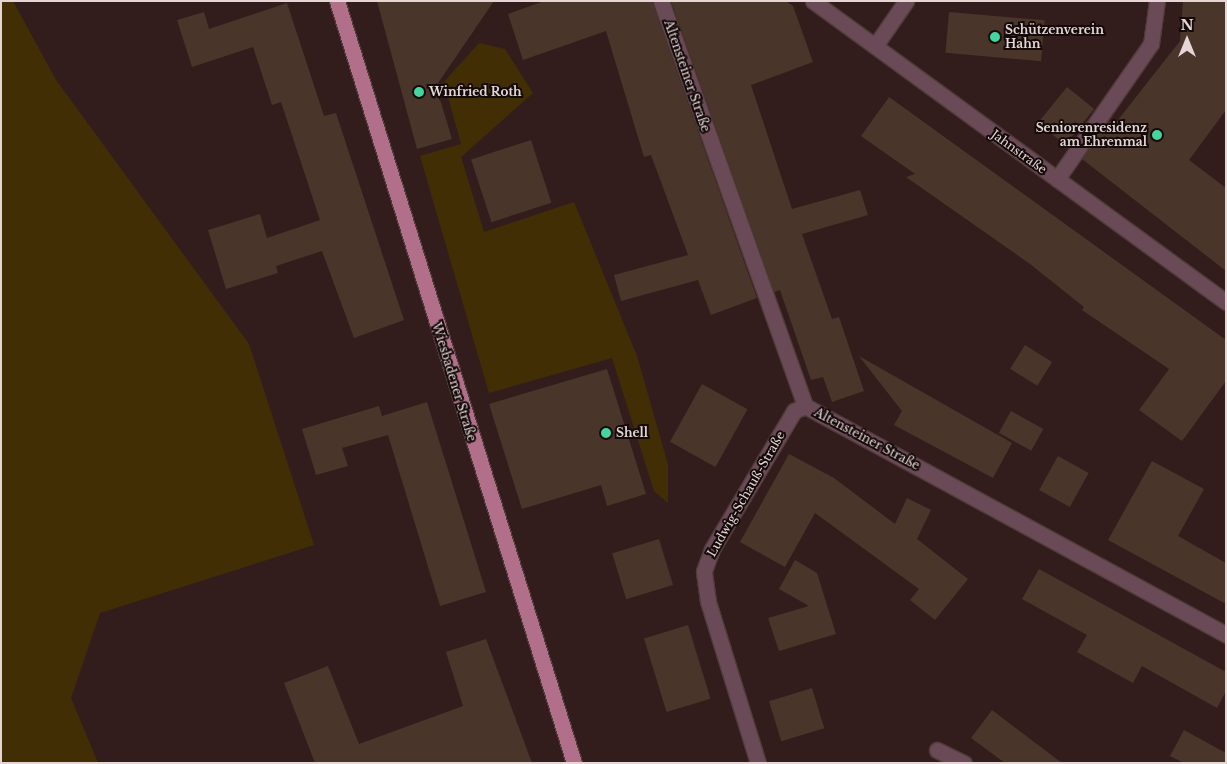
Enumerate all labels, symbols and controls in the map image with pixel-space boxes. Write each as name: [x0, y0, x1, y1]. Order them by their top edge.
north arrow: [1162, 15, 1212, 65]
text: N: [1180, 16, 1194, 34]
street label: Altensteiner Straße: [661, 18, 713, 134]
place label: Schützenverein Hahn: [1005, 23, 1104, 51]
marker: Schützenverein Hahn: [989, 31, 1001, 43]
place label: Winfried Roth: [429, 85, 522, 99]
marker: Winfried Roth: [413, 86, 425, 98]
place label: Seniorenresidenz am Ehrenmal: [1036, 121, 1147, 149]
street label: Jahnstraße: [989, 127, 1049, 177]
marker: Seniorenresidenz am Ehrenmal: [1151, 129, 1163, 141]
street label: Wiesbadener Straße: [429, 321, 479, 443]
street label: Altensteiner Straße: [812, 405, 922, 473]
place label: Shell: [616, 426, 648, 440]
marker: Shell: [600, 427, 612, 439]
street label: Ludwig-Schauß-Straße: [704, 429, 788, 559]

